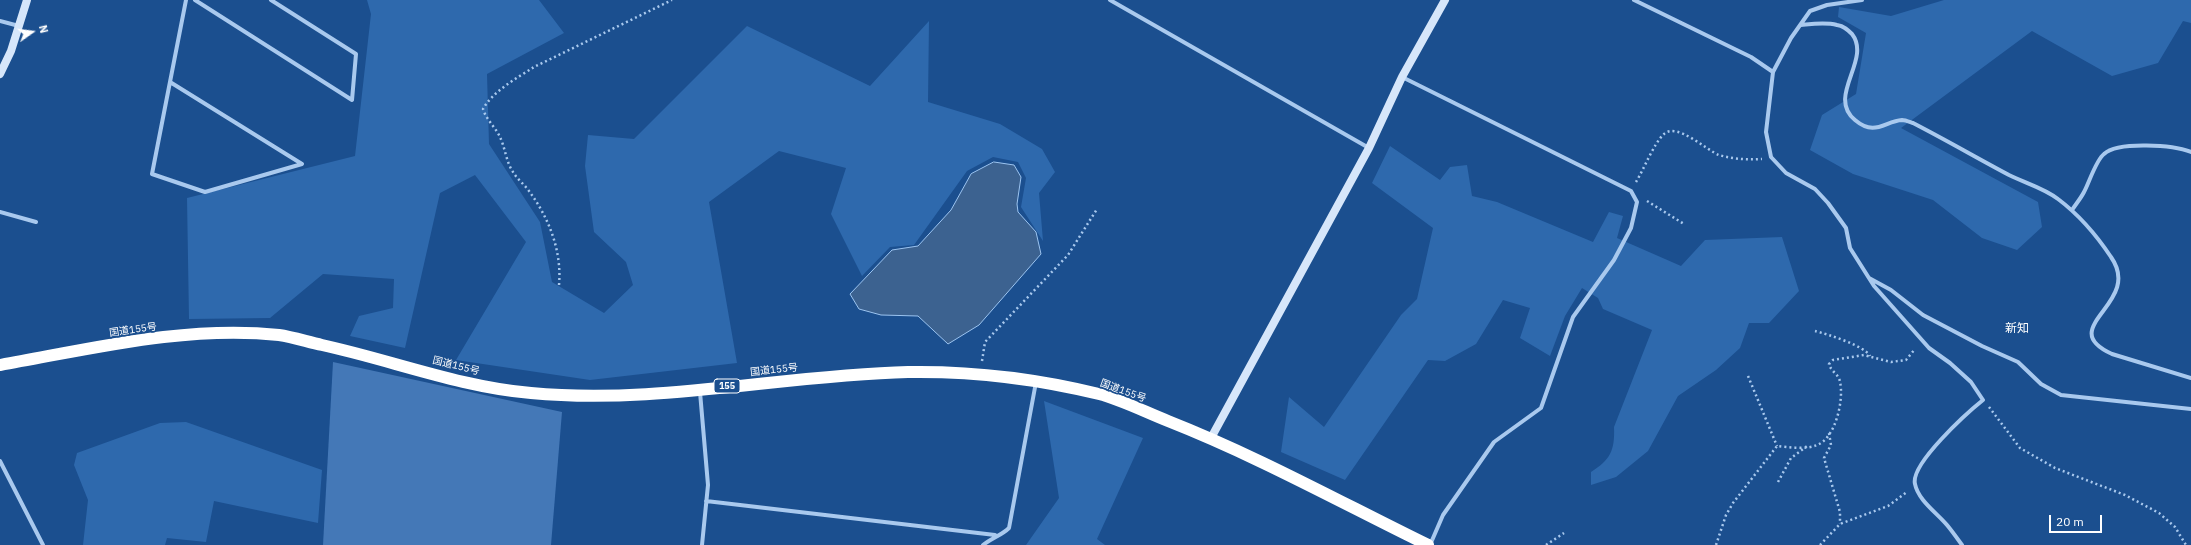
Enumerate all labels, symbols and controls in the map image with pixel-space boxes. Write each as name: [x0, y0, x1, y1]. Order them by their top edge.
north arrow: [12, 12, 52, 52]
text: N: [36, 24, 51, 35]
street label: 国道155号: [108, 321, 158, 339]
district label: 新知: [2005, 322, 2029, 336]
street label: 国道155号: [431, 354, 481, 378]
street label: 国道155号: [750, 362, 798, 378]
street label: 国道155号: [1098, 377, 1148, 405]
road number: 155: [714, 379, 740, 393]
scale bar: [2051, 507, 2104, 533]
text: 20 m: [2056, 514, 2084, 529]

